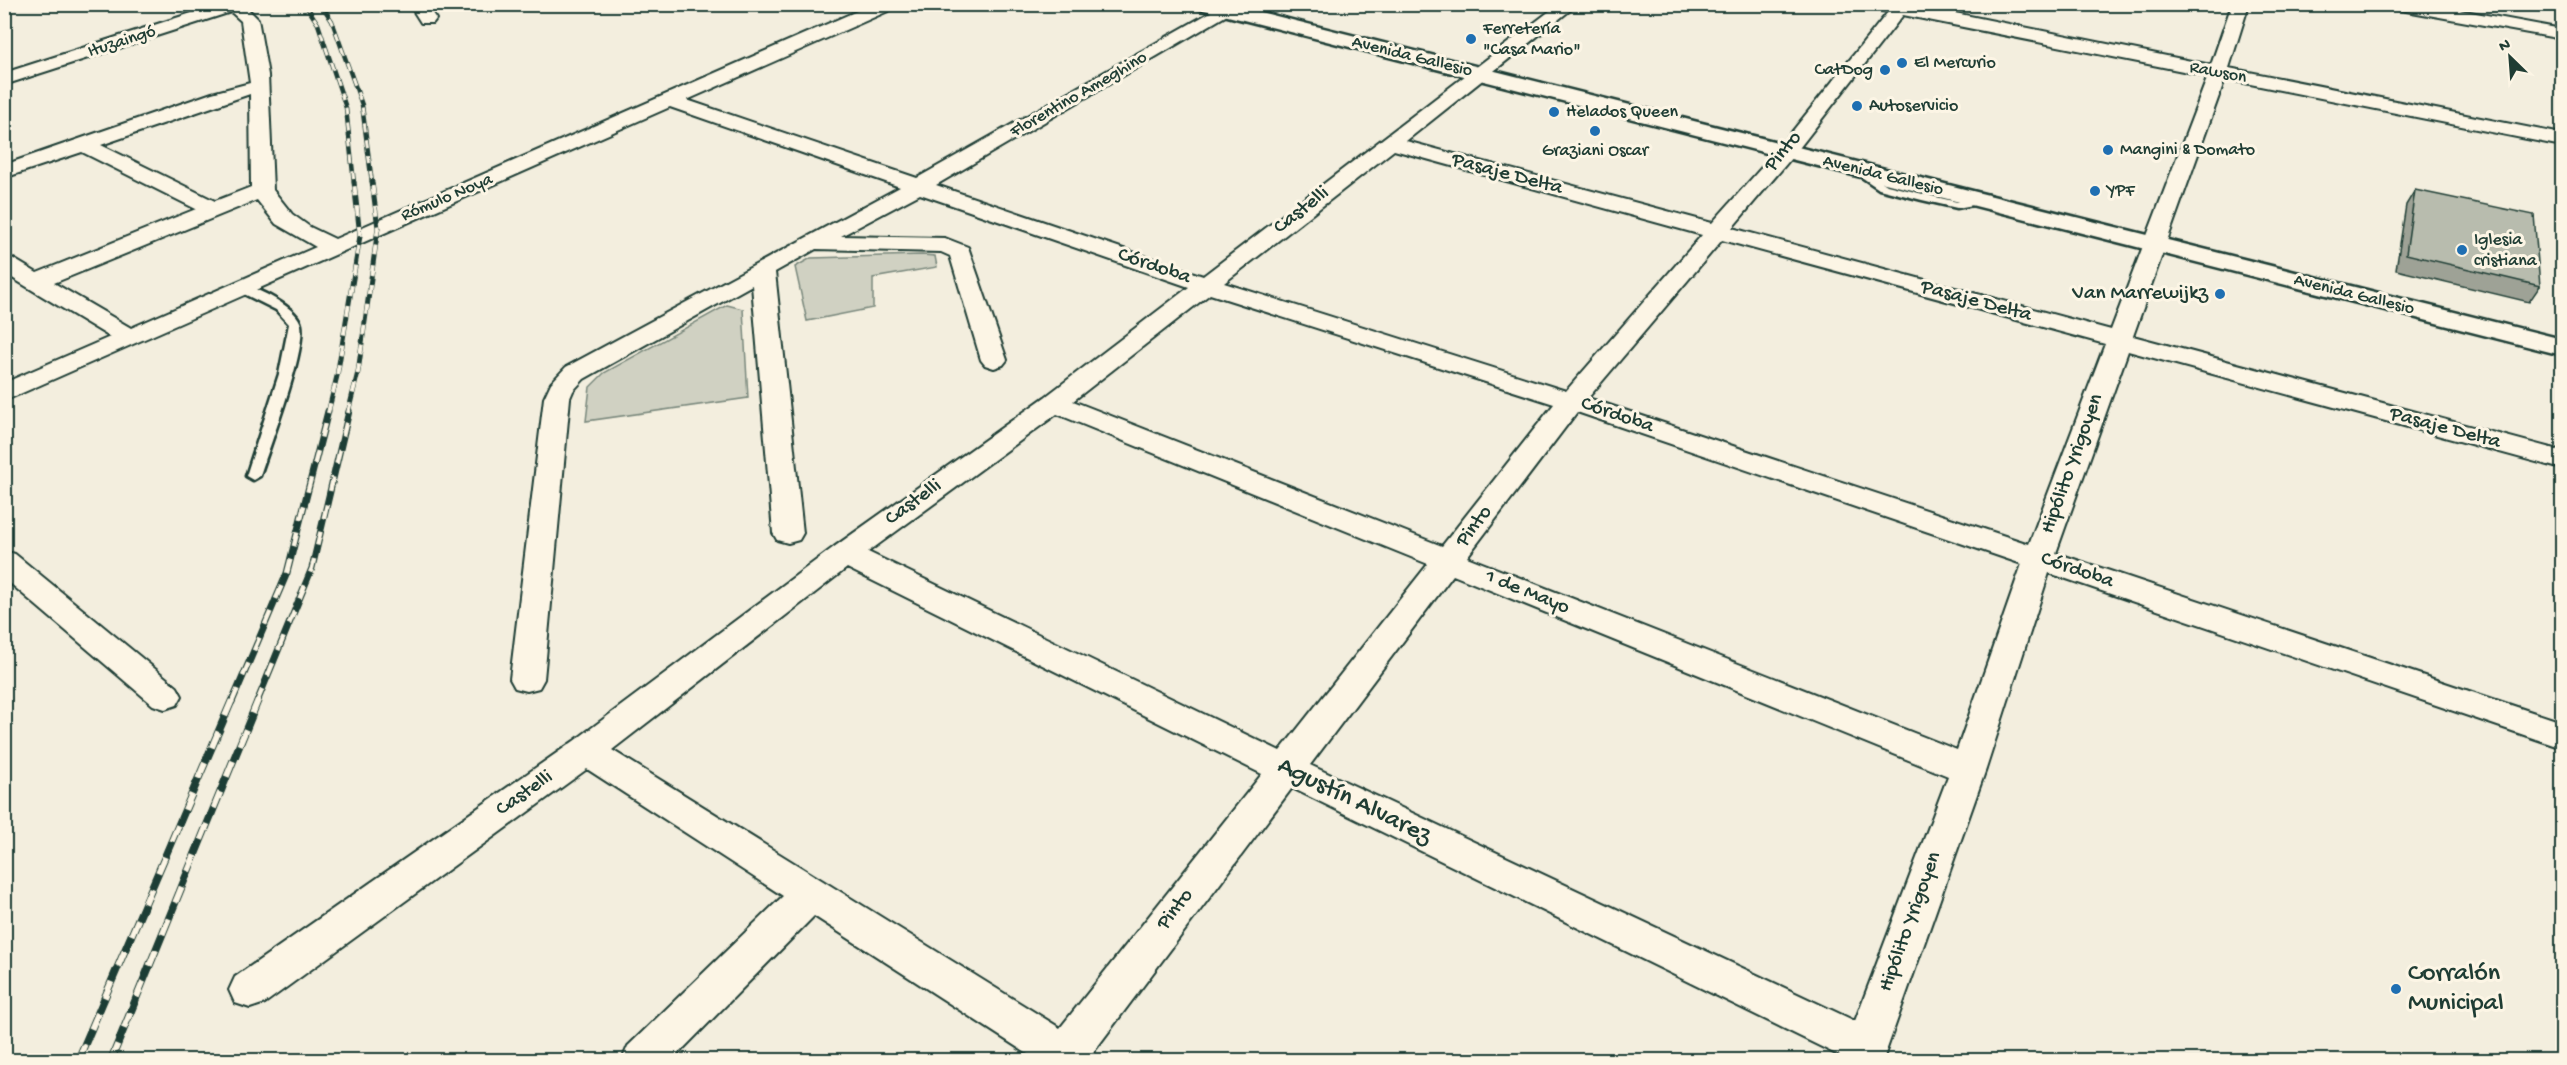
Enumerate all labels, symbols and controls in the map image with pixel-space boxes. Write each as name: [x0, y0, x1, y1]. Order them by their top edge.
place label: Ferretería "Casa Mario": [1482, 19, 1581, 61]
street label: Ituzaingó: [85, 21, 159, 63]
north arrow: [2480, 27, 2540, 87]
street label: Avenida Gallesio: [1350, 32, 1474, 82]
marker: Ferretería "Casa Mario": [1464, 32, 1478, 46]
text: N: [2496, 36, 2514, 57]
street label: Florentino Ameghino: [1006, 47, 1151, 143]
place label: El Mercurio: [1914, 53, 1996, 74]
marker: El Mercurio: [1895, 56, 1909, 70]
street label: Rawson: [2188, 57, 2249, 89]
place label: CatDog: [1815, 60, 1873, 81]
marker: CatDog: [1878, 63, 1892, 77]
place label: Autoservicio: [1869, 96, 1958, 117]
marker: Autoservicio: [1850, 99, 1864, 113]
place label: Helados Queen: [1566, 102, 1678, 123]
marker: Helados Queen: [1547, 105, 1561, 119]
marker: Graziani Oscar: [1588, 124, 1602, 138]
street label: Pinto: [1759, 126, 1808, 178]
place label: Mangini & Domato: [2120, 140, 2255, 161]
place label: Graziani Oscar: [1542, 141, 1650, 162]
marker: Mangini & Domato: [2101, 143, 2115, 157]
street label: Pasaje Delta: [1448, 148, 1567, 202]
street label: Avenida Gallesio: [1821, 151, 1945, 201]
street label: Rómulo Noya: [398, 169, 497, 227]
street label: Castelli: [1269, 181, 1335, 241]
place label: YPF: [2105, 181, 2135, 202]
marker: YPF: [2088, 184, 2102, 198]
place label: Iglesia cristiana: [2474, 230, 2538, 272]
street label: Córdoba: [1114, 243, 1195, 292]
marker: Iglesia cristiana: [2455, 243, 2469, 257]
street label: Avenida Gallesio: [2292, 270, 2416, 320]
street label: Pasaje Delta: [1917, 275, 2036, 329]
place label: Van Marrewijkz: [2071, 282, 2209, 307]
marker: Van Marrewijkz: [2213, 287, 2227, 301]
street label: Hipólito Yrigoyen: [2036, 391, 2110, 537]
street label: Córdoba: [1577, 392, 1658, 441]
street label: Pasaje Delta: [2386, 402, 2505, 456]
street label: Castelli: [881, 474, 947, 532]
street label: Pinto: [1451, 501, 1499, 554]
street label: Córdoba: [2037, 547, 2118, 596]
street label: 1 de Mayo: [1480, 564, 1573, 621]
street label: Agustín Alvarez: [1272, 751, 1438, 853]
street label: Castelli: [492, 765, 558, 823]
street label: Hipólito Yrigoyen: [1874, 849, 1948, 995]
street label: Pinto: [1151, 884, 1200, 936]
place label: Corralón Municipal: [2408, 959, 2504, 1020]
marker: Corralón Municipal: [2389, 982, 2403, 996]

